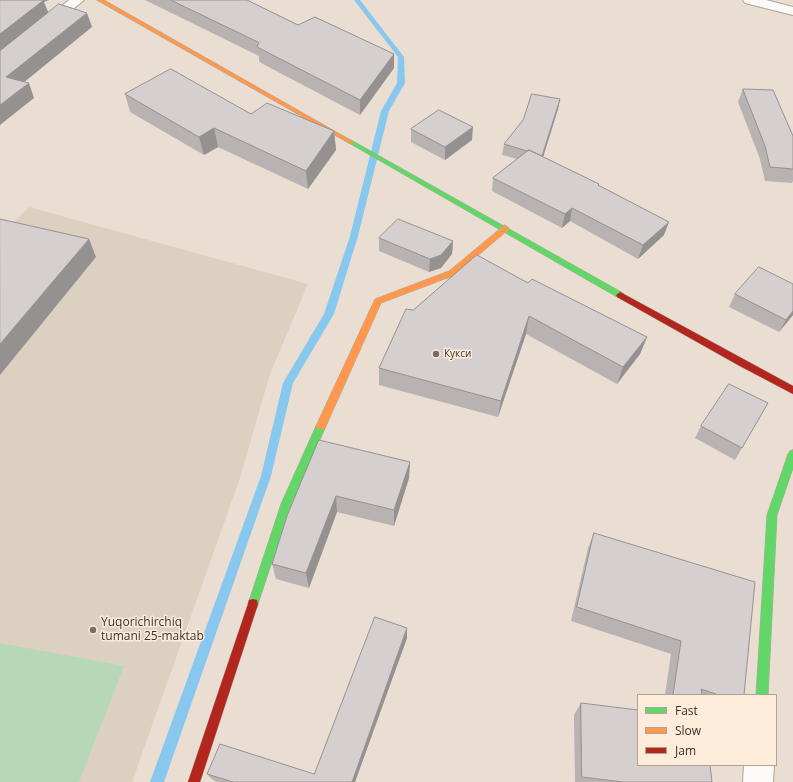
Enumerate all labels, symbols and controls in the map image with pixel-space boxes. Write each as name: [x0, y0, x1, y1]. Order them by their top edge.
place label: Кукси: [444, 348, 471, 360]
marker: Кукси: [431, 349, 441, 359]
place label: Yuqorichirchiq tumani 25-maktab: [101, 616, 204, 644]
marker: Yuqorichirchiq tumani 25-maktab: [88, 625, 98, 635]
legend: [637, 694, 777, 766]
text: Fast: [675, 702, 698, 719]
text: Slow: [675, 722, 701, 739]
text: Jam: [675, 742, 696, 759]

